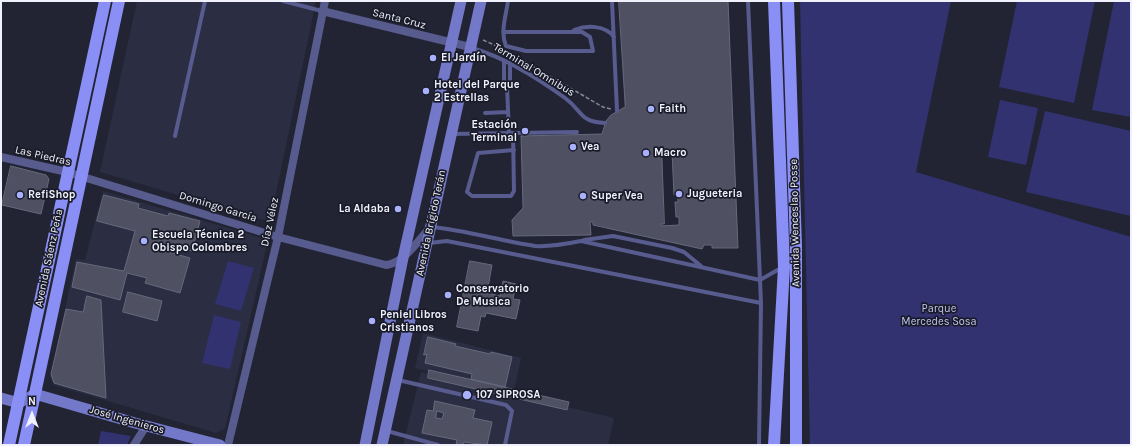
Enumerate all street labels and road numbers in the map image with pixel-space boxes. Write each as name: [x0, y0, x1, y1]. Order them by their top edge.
street label: Santa Cruz: [371, 6, 427, 32]
street label: Terminal Omnibus: [491, 41, 577, 99]
street label: Las Piedras: [14, 143, 72, 169]
street label: Avenida Wenceslao Posse: [787, 159, 803, 287]
street label: Avenida Brígido Terán: [413, 169, 449, 277]
street label: Domingo García: [178, 189, 258, 225]
street label: Díaz Vélez: [258, 196, 282, 248]
street label: Avenida Sáenz Peña: [32, 208, 66, 308]
street label: José Ingenieros: [88, 403, 166, 437]

